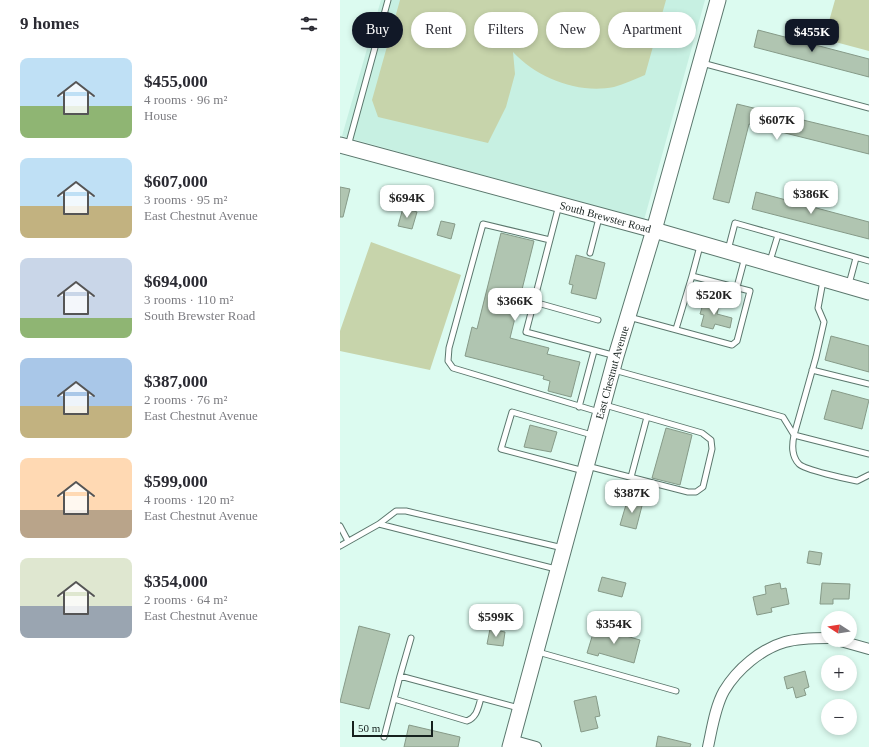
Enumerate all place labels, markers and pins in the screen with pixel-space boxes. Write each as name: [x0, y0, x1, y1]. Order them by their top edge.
pin: $455K: [784, 19, 840, 53]
pin: $607K: [749, 107, 805, 141]
pin: $386K: [783, 181, 839, 215]
pin: $694K: [379, 185, 435, 219]
pin: $520K: [686, 282, 742, 316]
pin: $366K: [487, 288, 543, 322]
pin: $387K: [604, 480, 660, 514]
pin: $599K: [468, 604, 524, 638]
pin: $354K: [586, 611, 642, 645]

